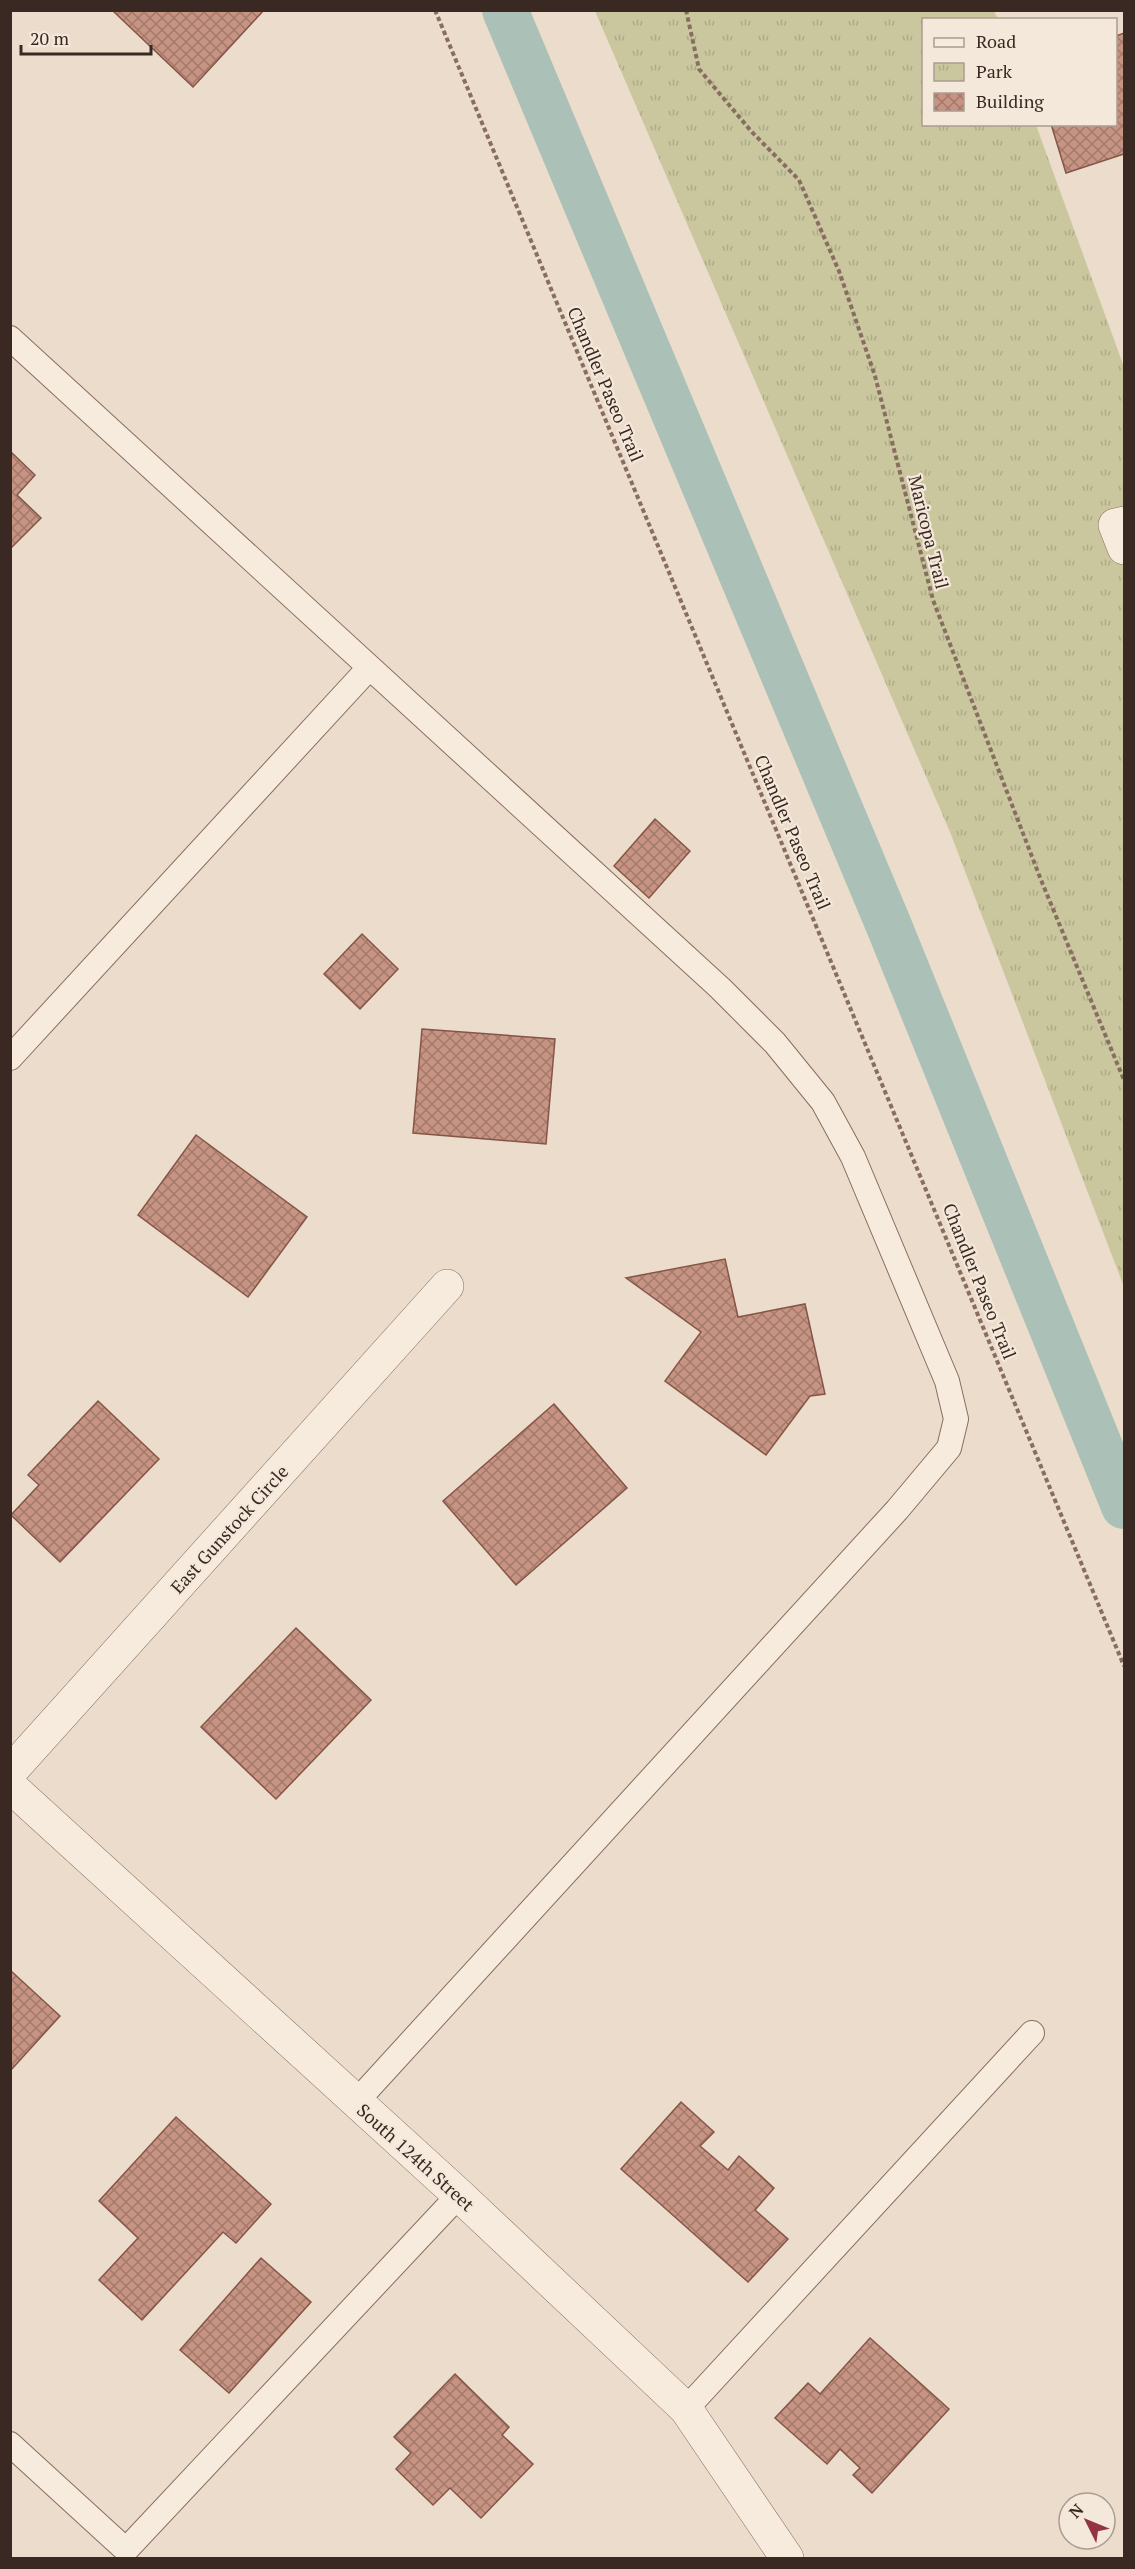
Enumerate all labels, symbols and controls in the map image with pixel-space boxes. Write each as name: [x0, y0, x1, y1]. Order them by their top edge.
scale bar: [21, 18, 152, 56]
legend: [922, 18, 1117, 126]
text: 20 m: [30, 26, 70, 50]
text: Road: [976, 29, 1016, 53]
text: Park: [976, 59, 1013, 83]
text: Building: [976, 89, 1044, 113]
street label: Chandler Paseo Trail: [563, 303, 649, 465]
street label: Maricopa Trail: [903, 473, 955, 591]
street label: Chandler Paseo Trail: [750, 751, 836, 913]
street label: Chandler Paseo Trail: [938, 1199, 1022, 1363]
street label: East Gunstock Circle: [165, 1460, 293, 1598]
street label: South 124th Street: [352, 2098, 480, 2216]
north arrow: [1057, 2491, 1117, 2551]
text: N: [1064, 2499, 1088, 2523]

